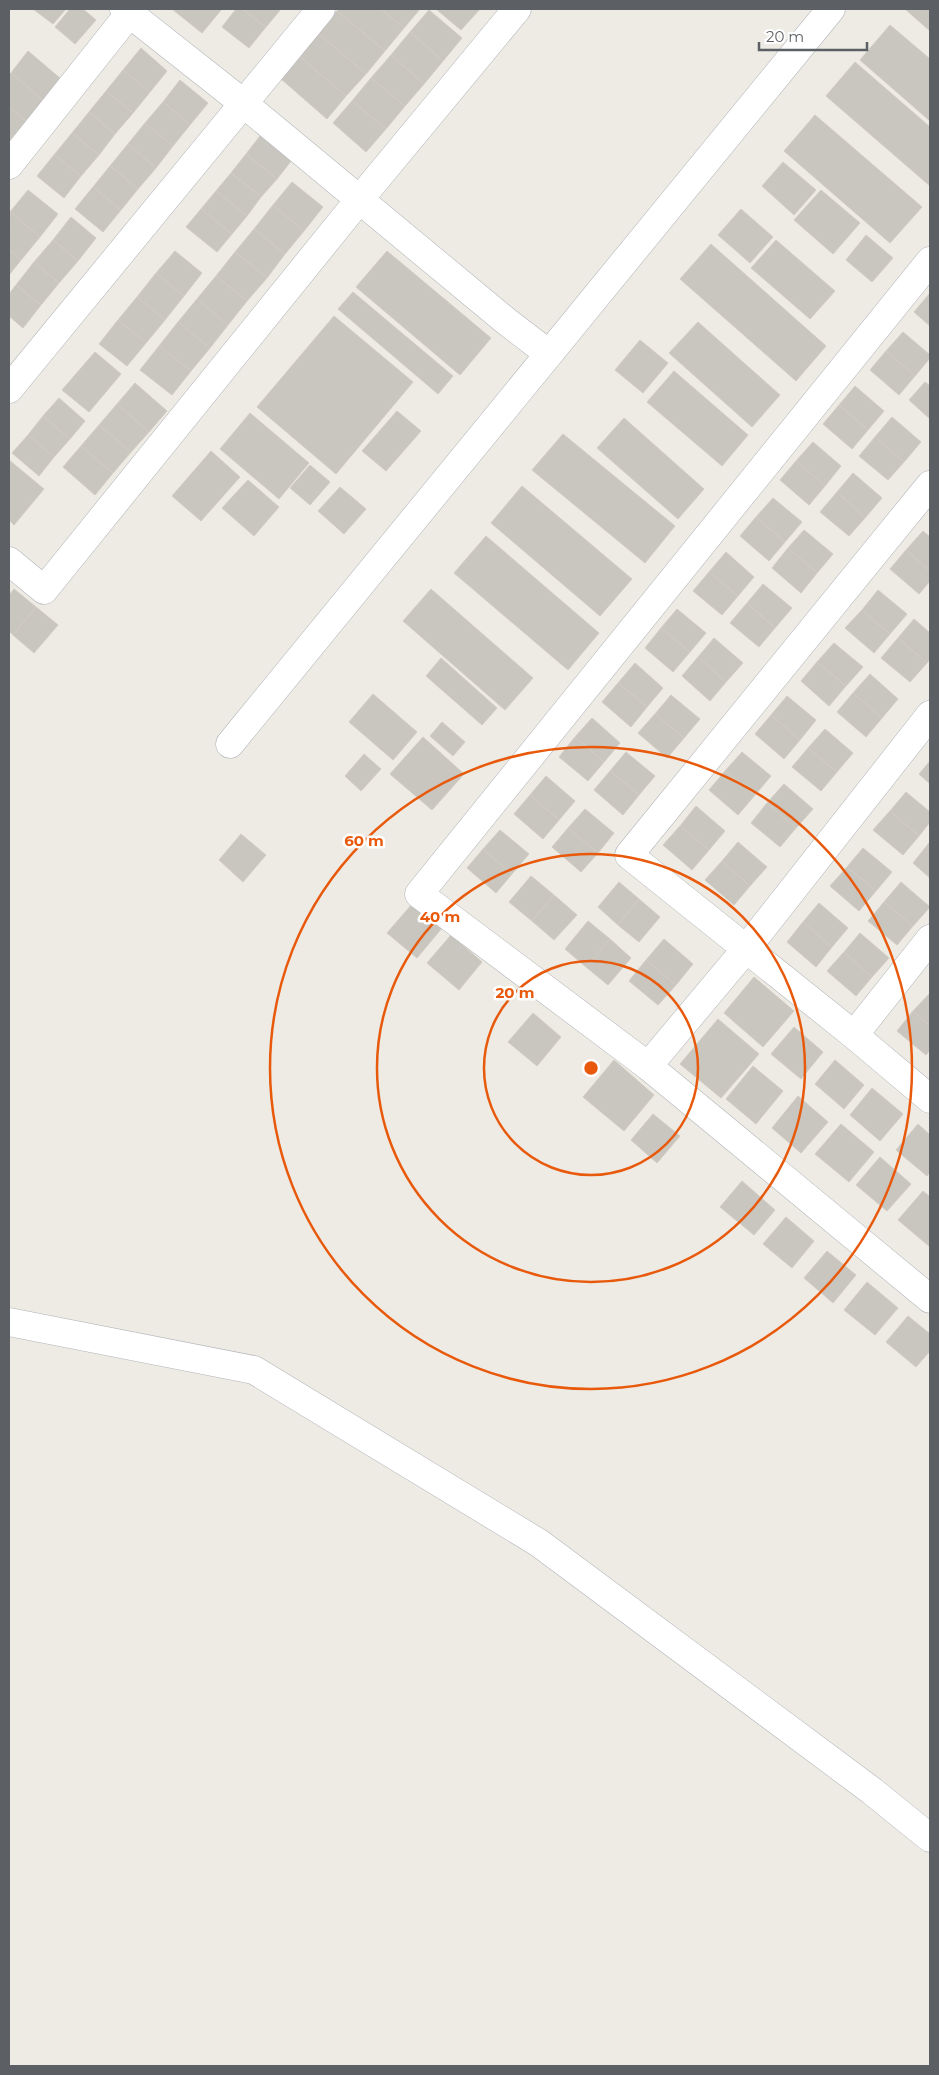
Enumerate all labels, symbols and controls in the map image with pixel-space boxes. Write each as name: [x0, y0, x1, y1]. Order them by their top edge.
scale bar: [759, 20, 866, 52]
text: 20 m: [766, 27, 804, 46]
text: 60 m: [344, 831, 384, 850]
text: 40 m: [420, 907, 460, 926]
text: 20 m: [495, 983, 535, 1002]
centre of rings: [582, 1059, 600, 1077]

